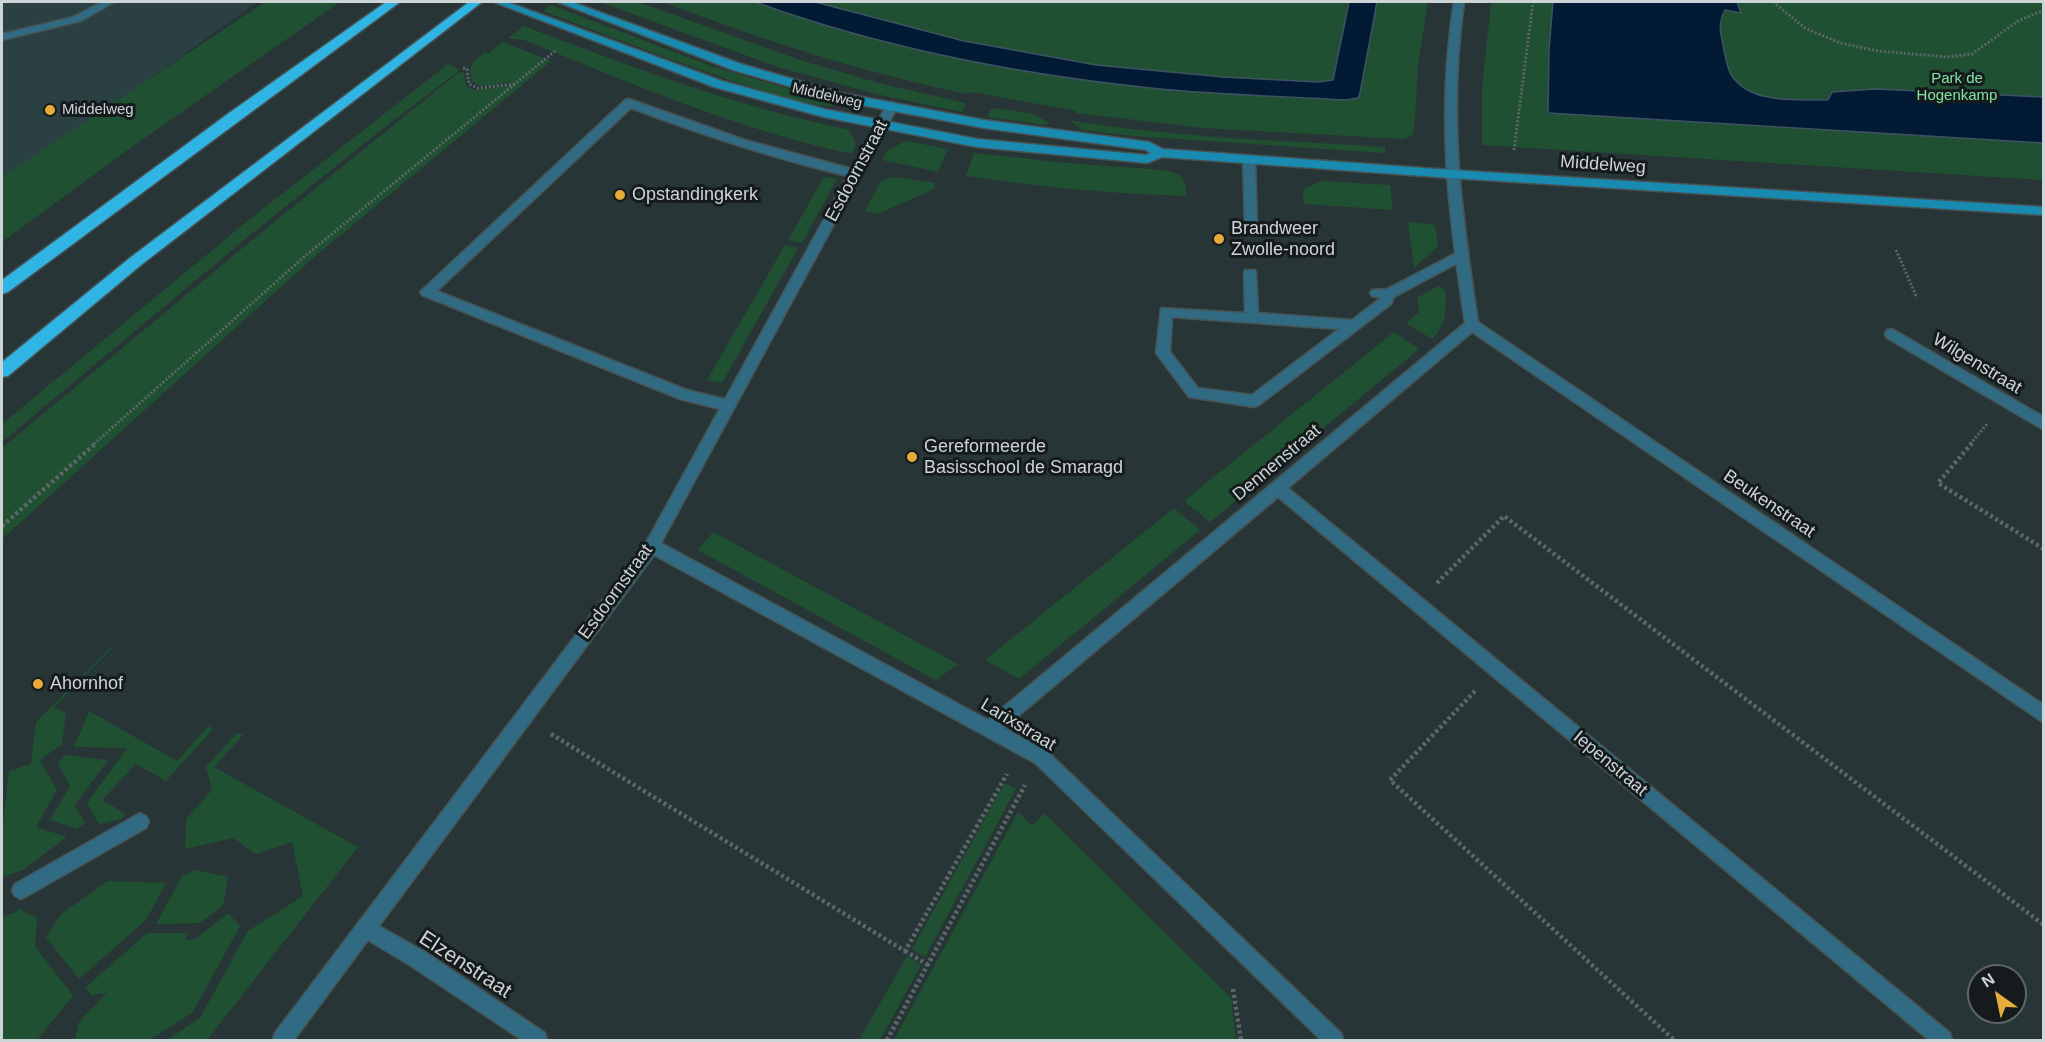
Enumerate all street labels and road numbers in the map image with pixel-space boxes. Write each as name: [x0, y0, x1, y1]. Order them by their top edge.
street label: Middelweg: [790, 79, 864, 113]
street label: Esdoornstraat: [821, 116, 893, 226]
street label: Middelweg: [1559, 151, 1647, 179]
street label: Wilgenstraat: [1929, 329, 2025, 399]
street label: Dennenstraat: [1229, 420, 1325, 506]
street label: Beukenstraat: [1719, 465, 1819, 543]
street label: Esdoornstraat: [574, 540, 658, 644]
street label: Larixstraat: [976, 694, 1060, 756]
street label: Iepenstraat: [1569, 727, 1651, 801]
street label: Elzenstraat: [414, 926, 516, 1004]

